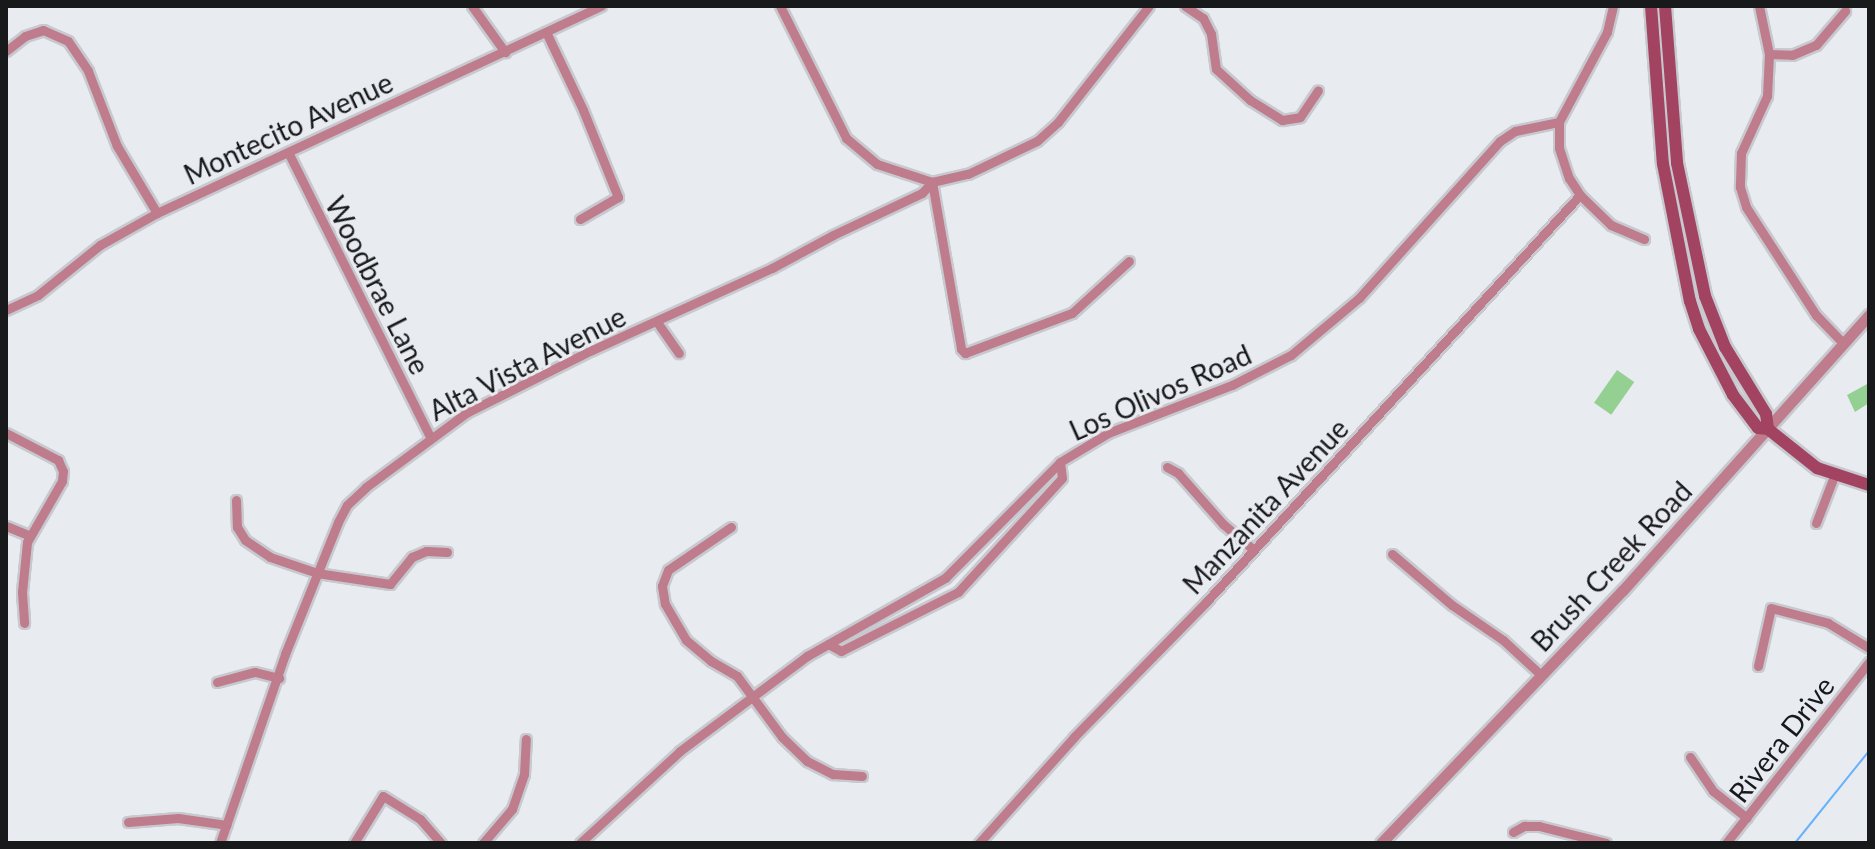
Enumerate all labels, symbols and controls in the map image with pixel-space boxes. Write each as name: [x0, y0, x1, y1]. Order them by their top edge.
street label: Montecito Avenue: [178, 65, 398, 191]
street label: Woodbrae Lane: [319, 190, 437, 380]
street label: Alta Vista Avenue: [422, 298, 632, 428]
street label: Los Olivos Road: [1064, 337, 1256, 447]
street label: Manzanita Avenue: [1175, 411, 1355, 601]
street label: Brush Creek Road: [1524, 474, 1698, 658]
street label: Rivera Drive: [1721, 669, 1841, 809]

